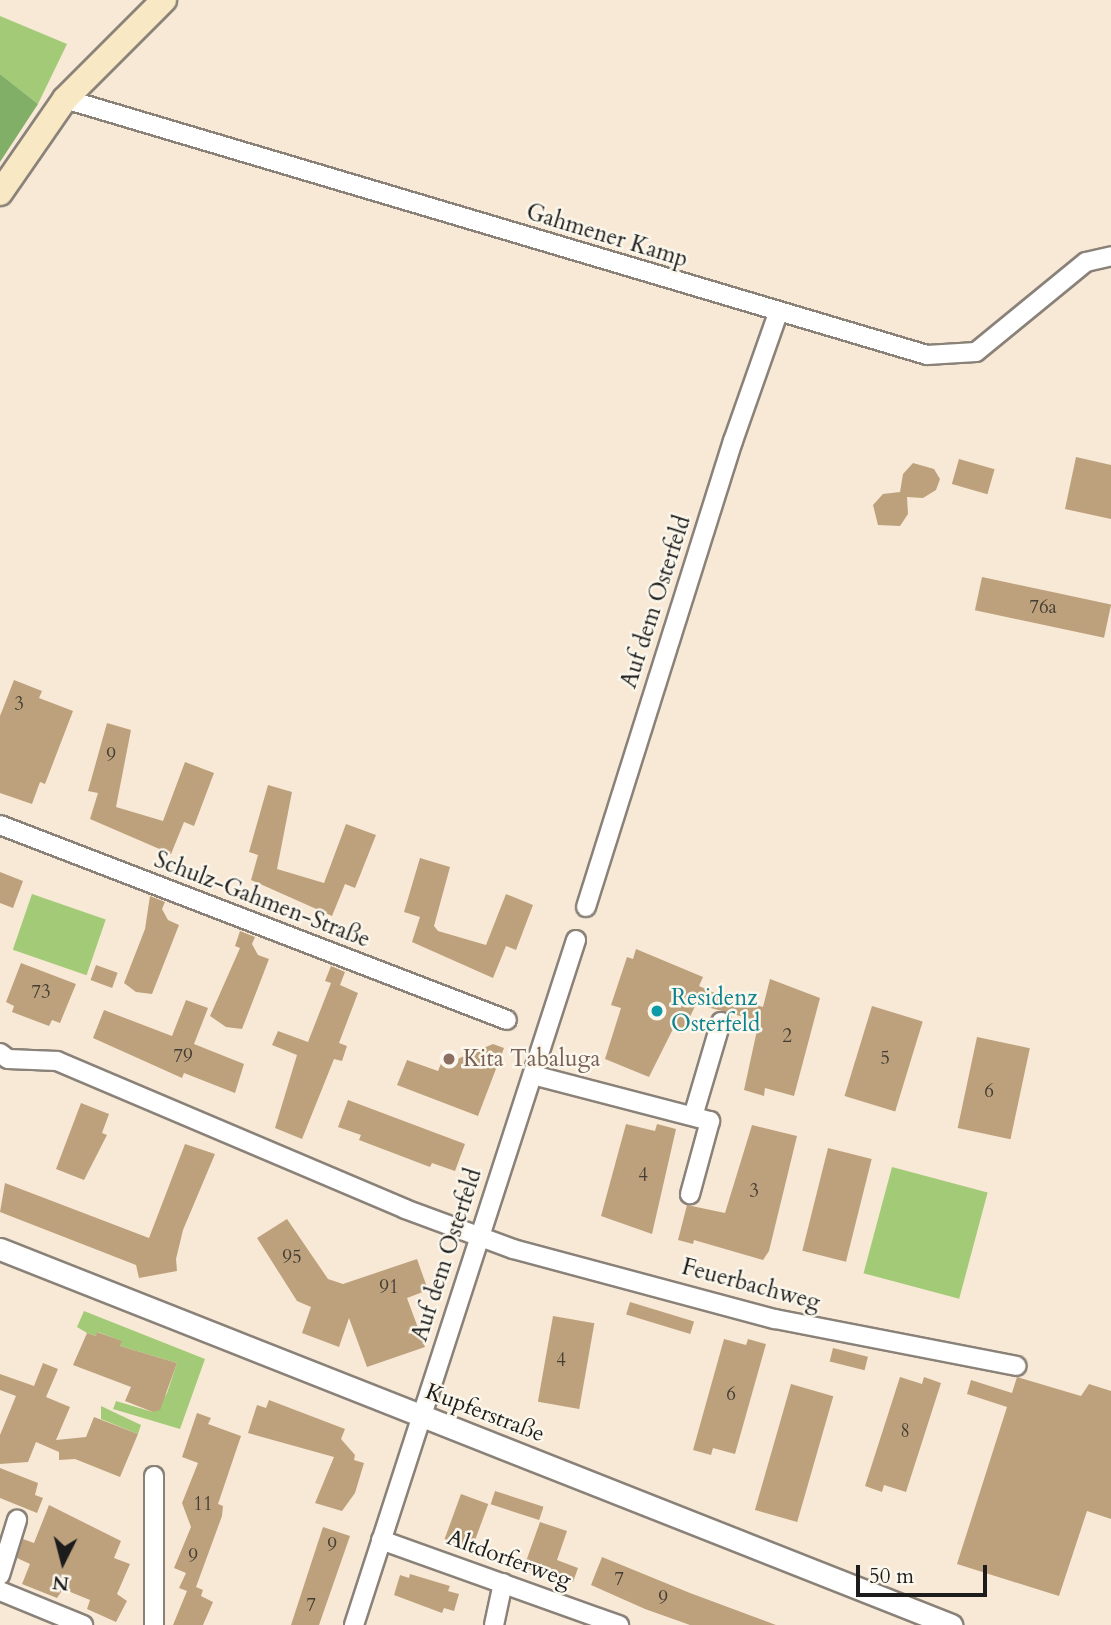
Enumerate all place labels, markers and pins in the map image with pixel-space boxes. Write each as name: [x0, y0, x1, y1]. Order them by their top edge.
place label: Residenz Osterfeld: [671, 984, 760, 1038]
marker: Residenz Osterfeld: [649, 1003, 665, 1019]
place label: Kita Tabaluga: [463, 1045, 600, 1073]
marker: Kita Tabaluga: [441, 1051, 457, 1067]

